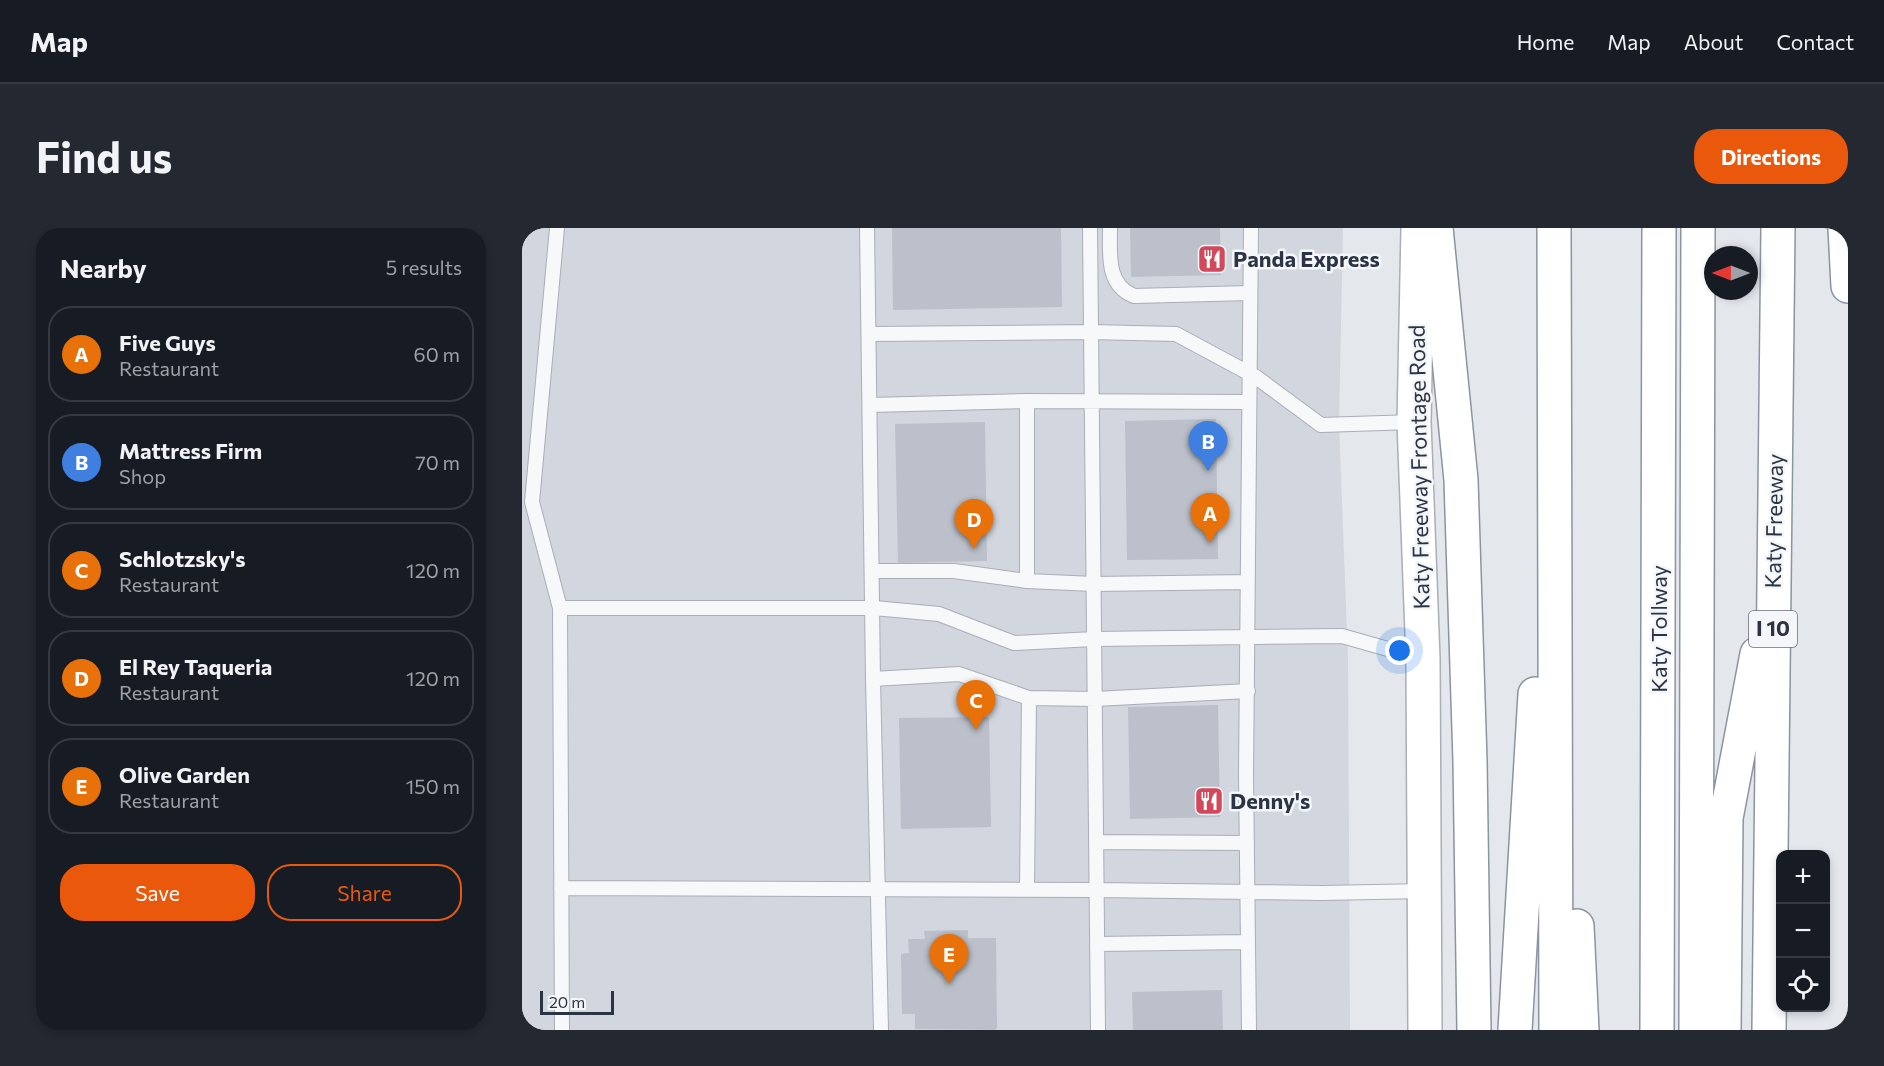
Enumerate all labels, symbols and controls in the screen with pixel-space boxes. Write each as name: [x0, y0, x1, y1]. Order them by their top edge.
text: Map: [30, 24, 88, 58]
text: Home: [1517, 29, 1574, 54]
text: Map: [1607, 29, 1651, 54]
text: About: [1684, 29, 1743, 54]
text: Contact: [1776, 29, 1854, 54]
button: Directions: [1694, 129, 1848, 184]
text: Find us: [36, 130, 172, 182]
restaurant icon: Panda Express: [1196, 243, 1228, 275]
place label: Panda Express: [1233, 245, 1380, 272]
north arrow: [1704, 246, 1758, 300]
text: Nearby: [60, 252, 147, 283]
text: 5 results: [386, 255, 462, 279]
street label: Katy Freeway Frontage Road: [1403, 324, 1434, 610]
text: Five Guys: [119, 329, 216, 356]
text: A: [74, 342, 89, 366]
text: 60 m: [414, 342, 460, 366]
text: Restaurant: [119, 356, 219, 380]
pin: B: [1188, 422, 1228, 471]
text: Mattress Firm: [119, 437, 262, 464]
text: B: [75, 450, 88, 474]
text: 70 m: [415, 450, 460, 474]
street label: Katy Freeway: [1759, 453, 1788, 588]
text: Shop: [119, 464, 166, 488]
pin: A: [1190, 494, 1230, 543]
pin: D: [954, 500, 994, 549]
text: Schlotzsky's: [119, 545, 245, 572]
text: C: [75, 558, 88, 582]
text: 120 m: [406, 558, 460, 582]
street label: Katy Tollway: [1645, 565, 1672, 693]
text: Restaurant: [119, 572, 219, 596]
road number: I 10: [1749, 611, 1797, 647]
your location: [1385, 636, 1414, 665]
text: El Rey Taqueria: [119, 653, 272, 680]
text: D: [74, 666, 89, 690]
text: 120 m: [406, 666, 460, 690]
text: Restaurant: [119, 680, 219, 704]
pin: C: [956, 680, 996, 730]
text: Olive Garden: [119, 761, 250, 788]
text: E: [76, 774, 87, 798]
text: 150 m: [406, 774, 460, 798]
restaurant icon: Denny's: [1193, 785, 1225, 817]
place label: Denny's: [1230, 787, 1310, 814]
text: Restaurant: [119, 788, 219, 812]
map controls: [1776, 850, 1830, 1012]
button: +: [1776, 850, 1830, 904]
button: Save: [60, 864, 255, 921]
button: Share: [267, 864, 462, 921]
button: −: [1776, 904, 1830, 958]
pin: E: [930, 934, 968, 984]
button: locate: [1776, 958, 1830, 1012]
scale bar: [540, 988, 614, 1016]
text: 20 m: [549, 992, 585, 1011]

